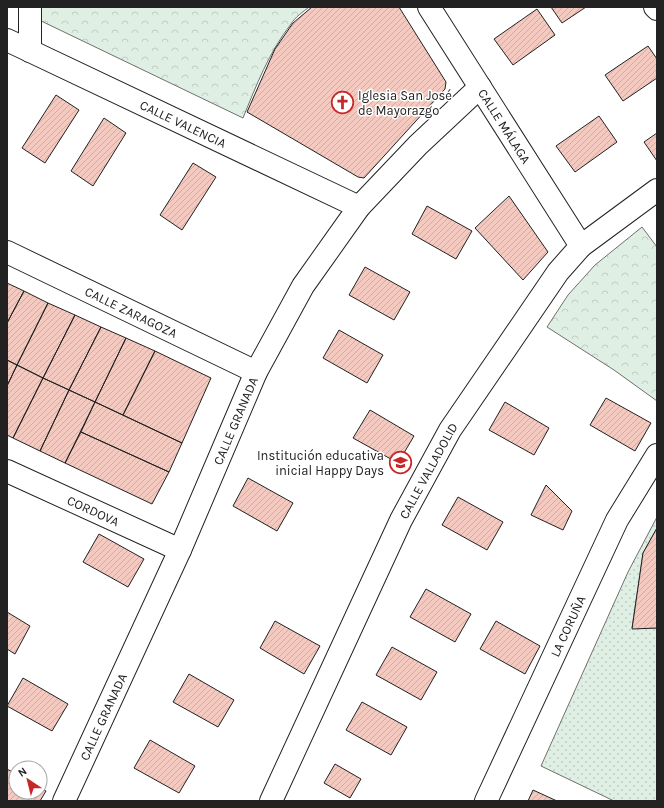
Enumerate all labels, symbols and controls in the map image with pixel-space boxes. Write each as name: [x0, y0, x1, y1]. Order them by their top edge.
street label: CALLE MÁLAGA: [475, 86, 534, 167]
place label: Iglesia San José de Mayorazgo: [358, 88, 452, 118]
church icon: Iglesia San José de Mayorazgo: [329, 89, 355, 115]
street label: CALLE VALENCIA: [138, 97, 229, 151]
street label: CALLE ZARAGOZA: [83, 283, 180, 341]
street label: CALLE GRANADA: [210, 374, 261, 467]
street label: CALLE VALLADOLID: [396, 420, 460, 521]
place label: Institución educativa inicial Happy Days: [257, 448, 384, 478]
school or university icon: Institución educativa inicial Happy Days: [387, 449, 413, 475]
street label: CORDOVA: [65, 492, 122, 529]
street label: LA CORUÑA: [547, 593, 588, 659]
street label: CALLE GRANADA: [76, 670, 130, 763]
north arrow: [8, 760, 48, 800]
text: N: [16, 765, 30, 780]

